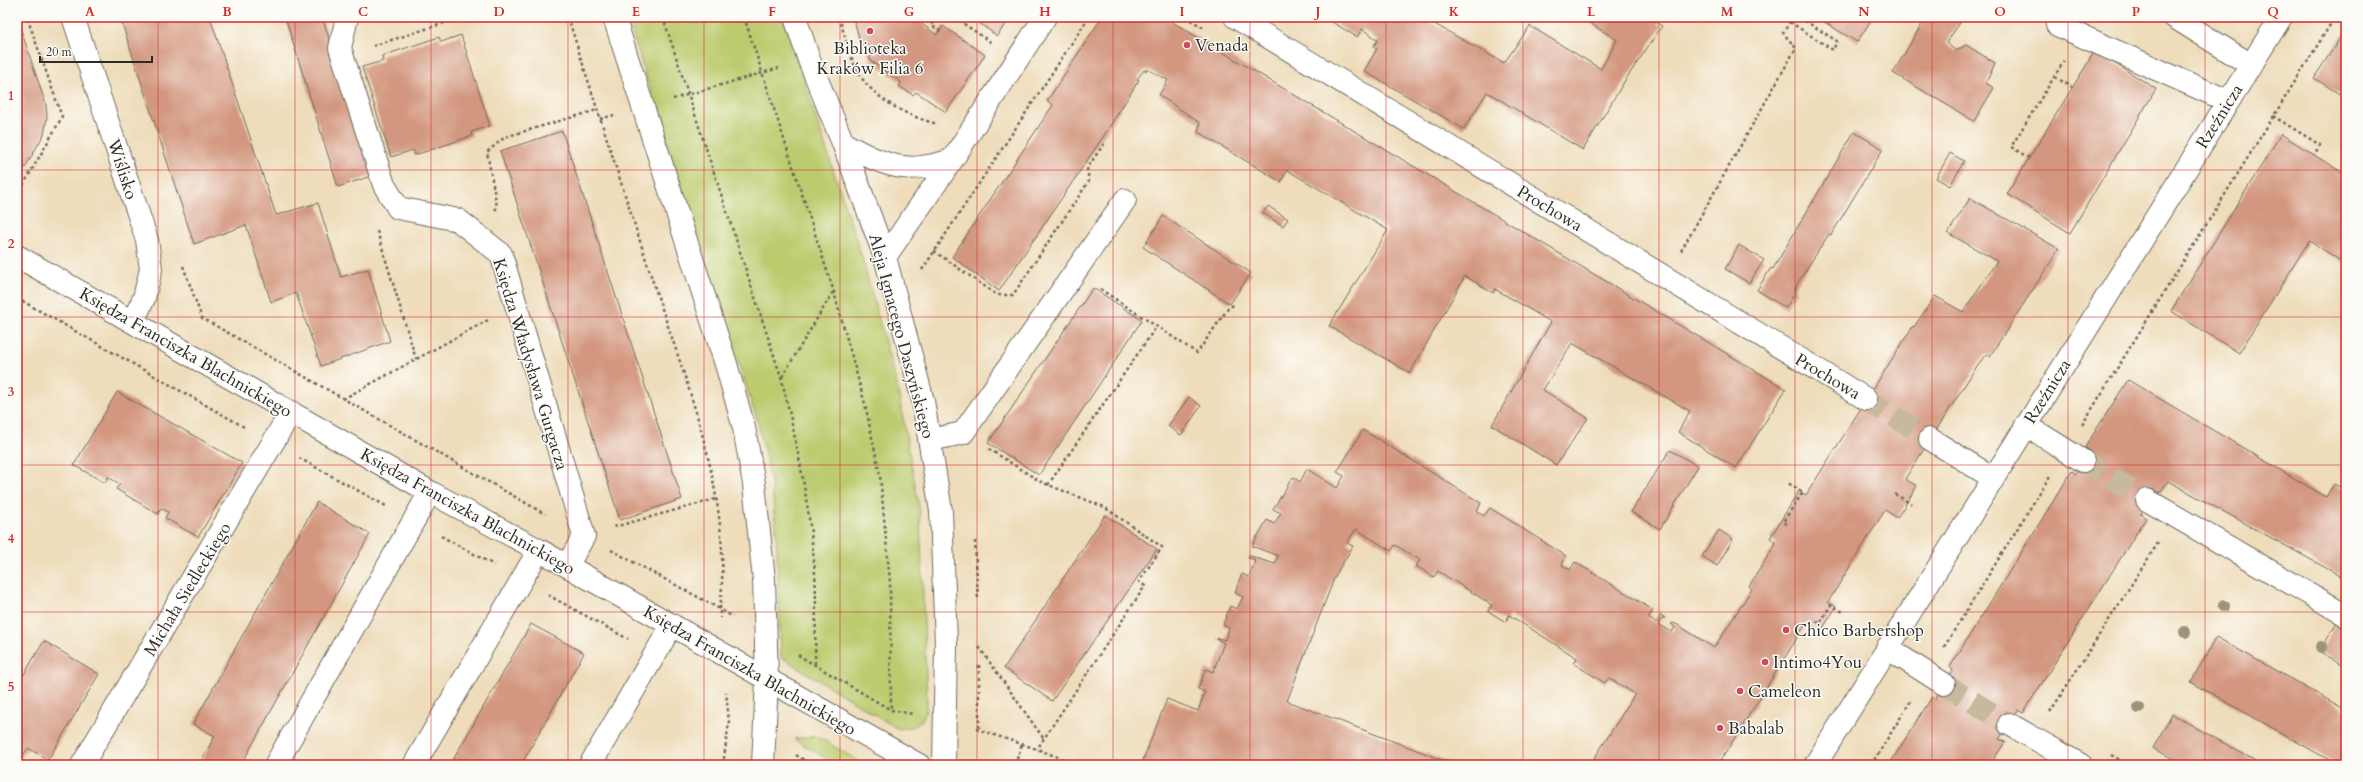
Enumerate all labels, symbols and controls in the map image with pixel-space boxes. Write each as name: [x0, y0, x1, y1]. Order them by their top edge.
text: A: [85, 3, 95, 21]
text: B: [222, 3, 232, 21]
text: C: [358, 3, 368, 21]
text: D: [493, 3, 505, 21]
text: E: [632, 3, 640, 21]
text: F: [768, 3, 776, 21]
text: G: [904, 3, 915, 21]
text: H: [1039, 3, 1051, 21]
text: I: [1179, 3, 1185, 21]
text: J: [1314, 3, 1321, 21]
text: K: [1449, 3, 1460, 21]
text: L: [1587, 3, 1596, 21]
text: M: [1721, 3, 1734, 21]
text: N: [1858, 3, 1870, 21]
text: O: [1994, 3, 2006, 21]
text: P: [2132, 3, 2140, 21]
text: Q: [2267, 3, 2279, 21]
marker: Biblioteka Kraków Filia 6: [865, 26, 875, 36]
place label: Venada: [1195, 34, 1249, 57]
place label: Biblioteka Kraków Filia 6: [817, 37, 924, 80]
scale bar: [40, 38, 152, 64]
marker: Venada: [1182, 40, 1192, 50]
text: 20 m: [46, 44, 73, 60]
street label: Rzeźnicza: [2191, 79, 2249, 153]
text: 1: [8, 87, 14, 105]
street label: Wiślisko: [102, 135, 143, 202]
street label: Prochowa: [1513, 180, 1587, 237]
street label: Aleja Ignacego Daszyńskiego: [863, 231, 940, 441]
text: 2: [8, 235, 15, 253]
street label: Księdza Władysława Gurgacza: [487, 256, 574, 473]
street label: Księdza Franciszka Blachnickiego: [75, 282, 296, 423]
street label: Prochowa: [1791, 348, 1865, 405]
street label: Rzeźnicza: [2019, 354, 2077, 428]
text: 3: [8, 383, 15, 401]
street label: Księdza Franciszka Blachnickiego: [356, 443, 579, 580]
street label: Michała Siedleckiego: [138, 518, 236, 660]
text: 4: [8, 530, 15, 548]
street label: Księdza Franciszka Blachnickiego: [639, 600, 860, 741]
place label: Chico Barbershop: [1794, 619, 1924, 642]
marker: Chico Barbershop: [1781, 625, 1791, 635]
place label: Intimo4You: [1773, 651, 1862, 674]
marker: Intimo4You: [1760, 657, 1770, 667]
text: 5: [8, 678, 14, 696]
place label: Cameleon: [1748, 680, 1822, 703]
marker: Cameleon: [1735, 686, 1745, 696]
place label: Babalab: [1728, 717, 1784, 740]
marker: Babalab: [1715, 723, 1725, 733]

